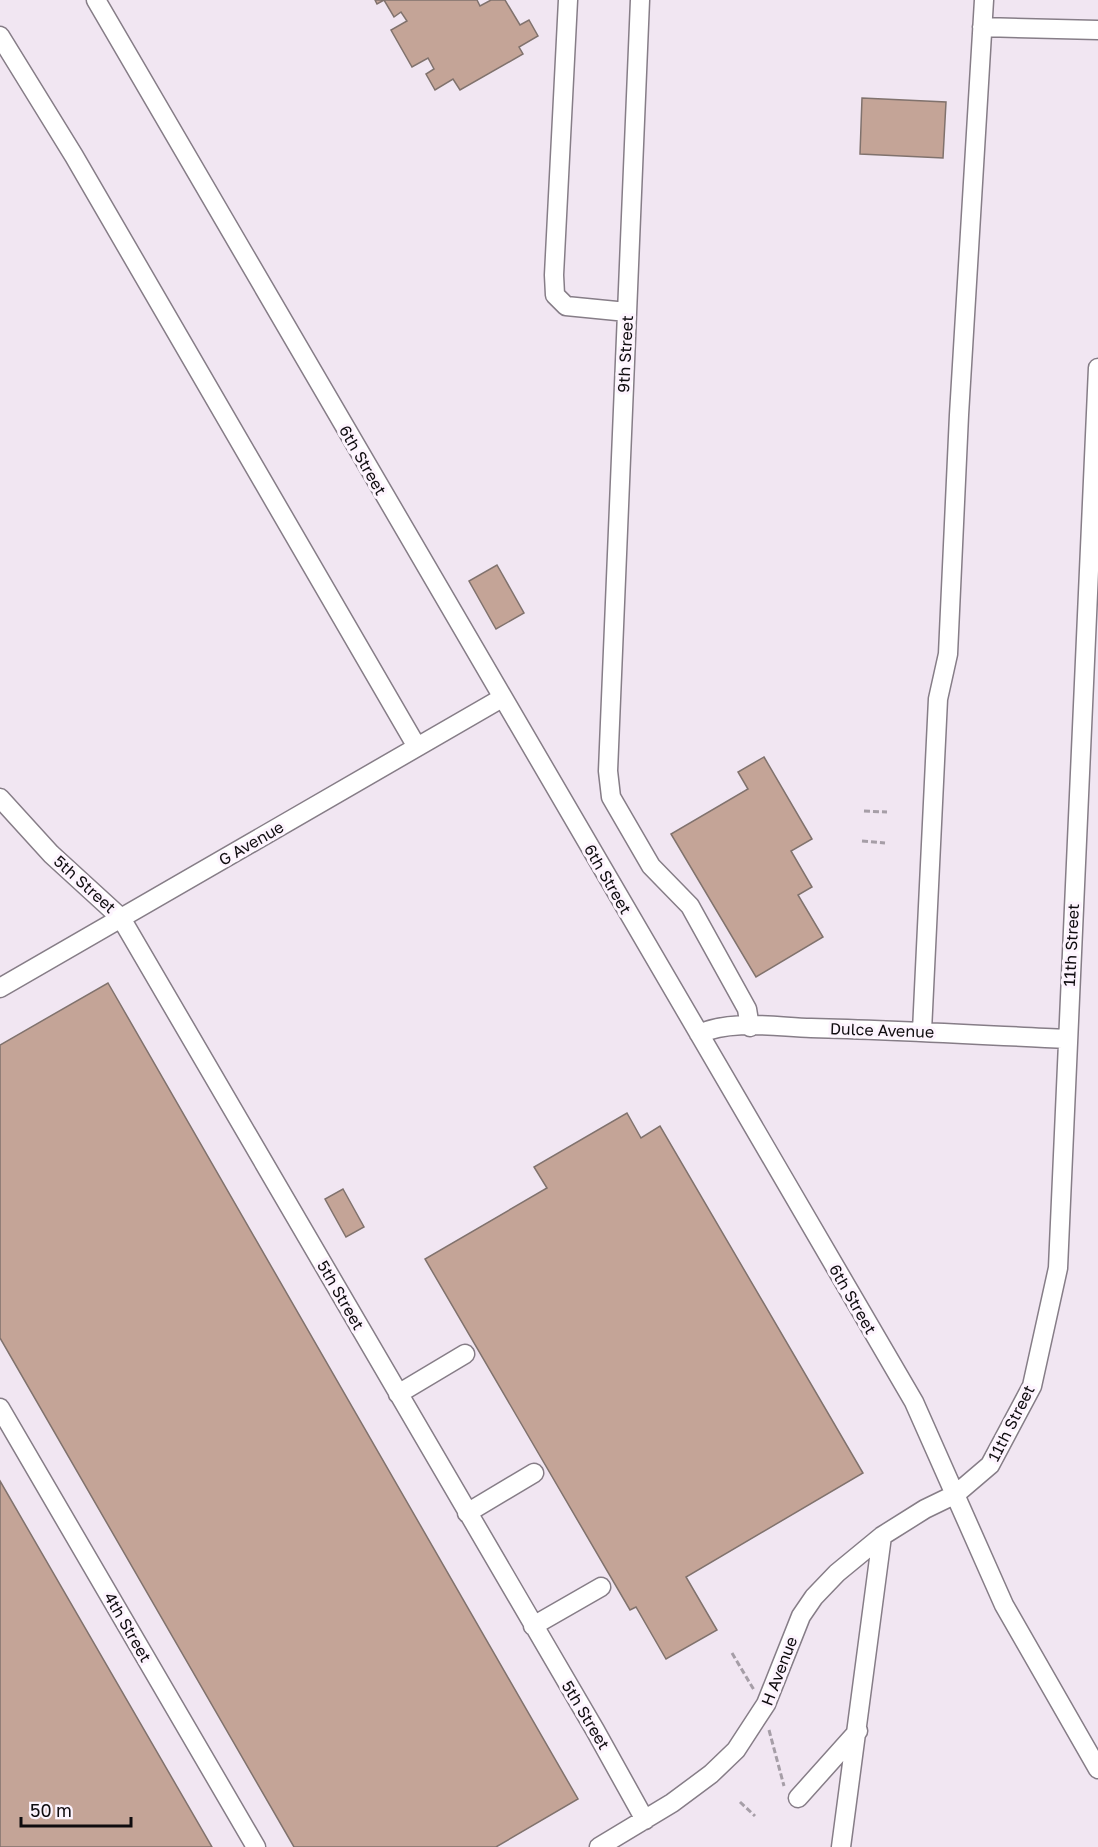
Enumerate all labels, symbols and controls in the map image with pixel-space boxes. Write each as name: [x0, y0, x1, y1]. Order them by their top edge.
street label: 9th Street: [613, 315, 637, 393]
street label: 6th Street: [335, 422, 391, 498]
street label: G Avenue: [215, 816, 287, 870]
street label: 6th Street: [580, 841, 636, 917]
street label: 5th Street: [50, 851, 120, 917]
street label: 11th Street: [1059, 903, 1083, 987]
street label: Dulce Avenue: [830, 1018, 934, 1042]
street label: 5th Street: [313, 1257, 369, 1333]
street label: 6th Street: [825, 1261, 881, 1337]
street label: 11th Street: [983, 1381, 1039, 1465]
street label: 4th Street: [100, 1588, 156, 1666]
street label: H Avenue: [757, 1634, 801, 1708]
street label: 5th Street: [558, 1677, 614, 1753]
scale bar: [21, 1790, 130, 1828]
text: 50 m: [30, 1799, 72, 1821]

